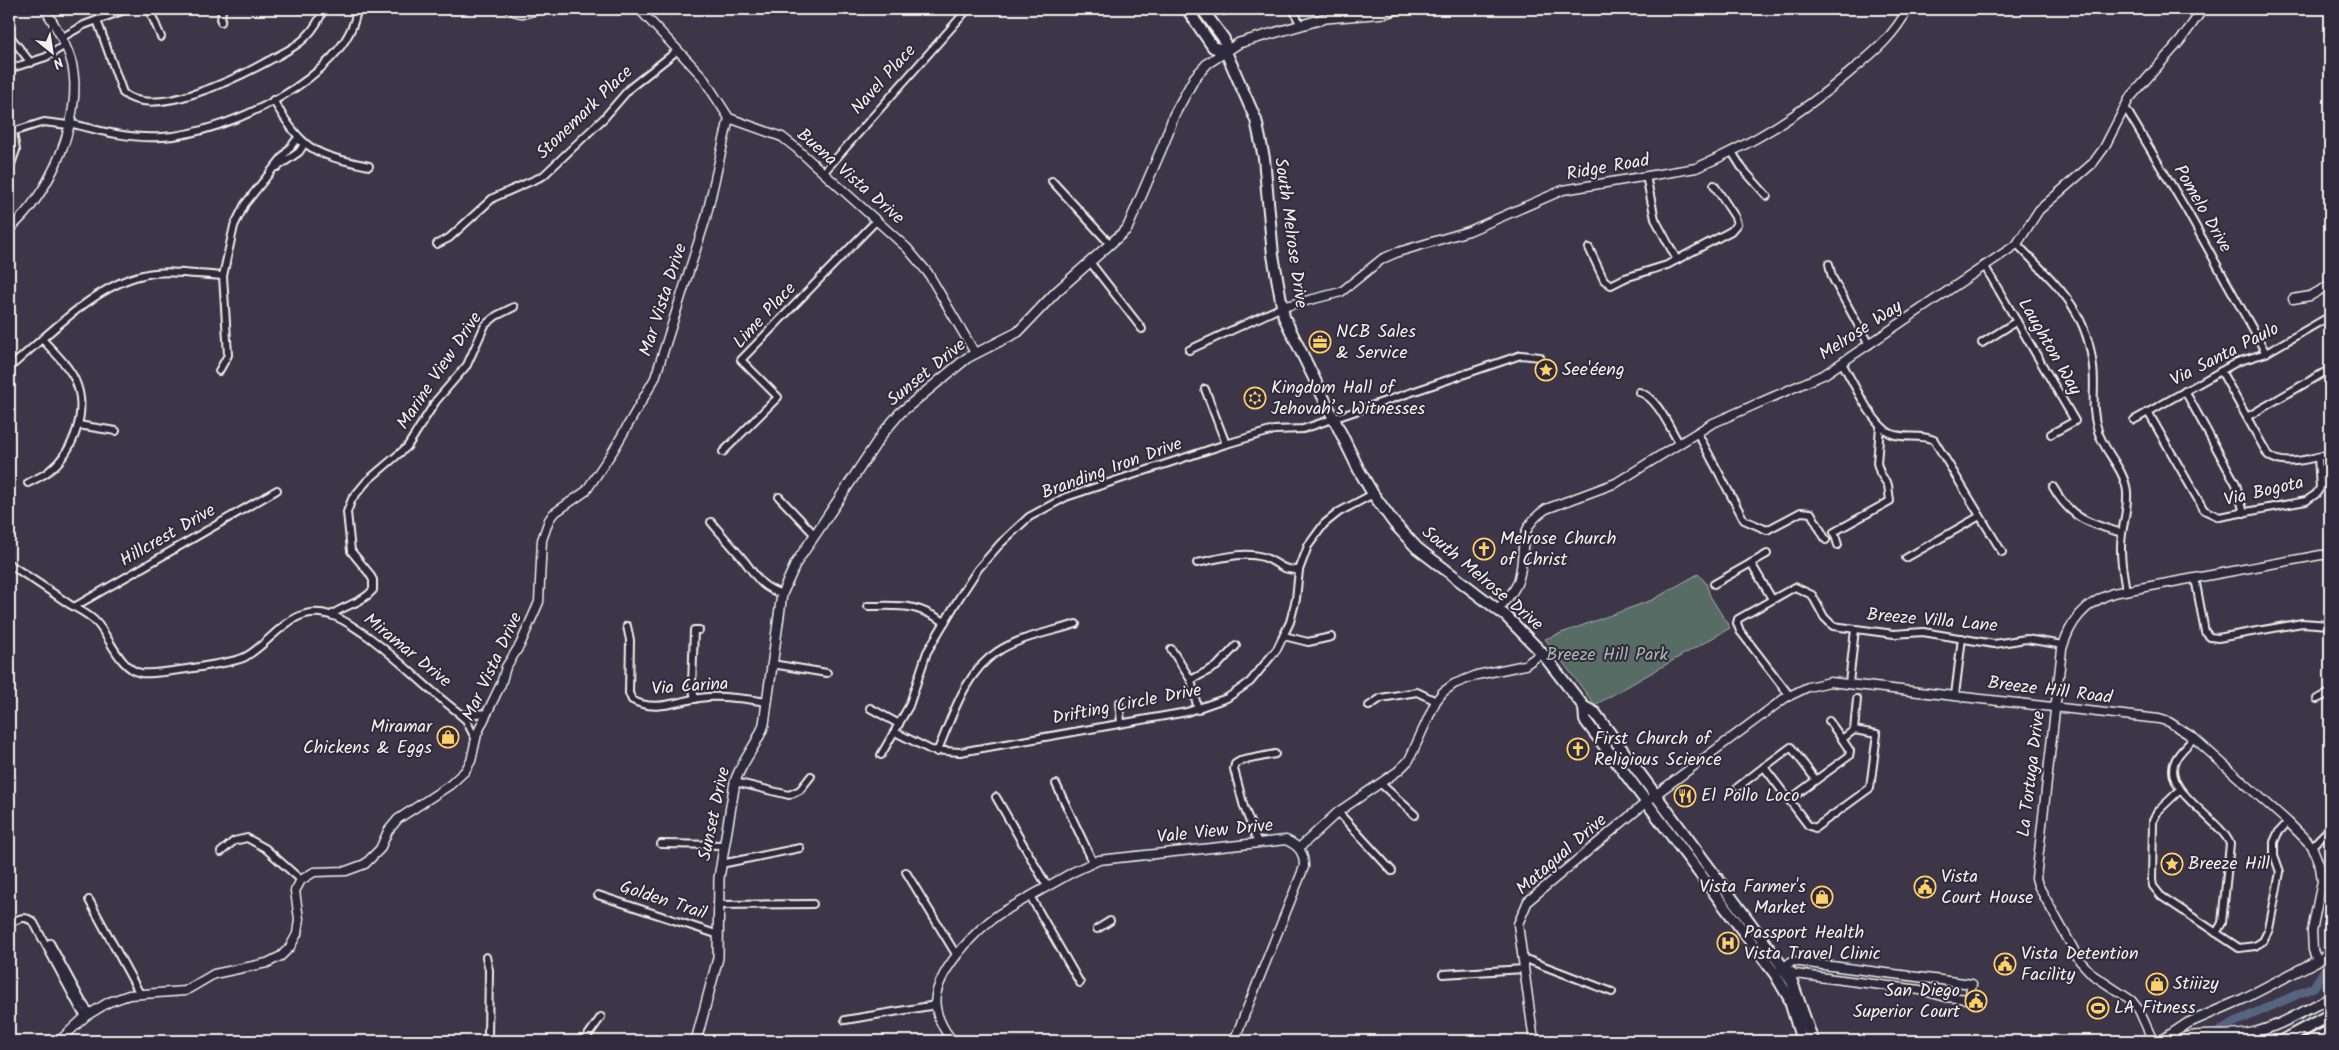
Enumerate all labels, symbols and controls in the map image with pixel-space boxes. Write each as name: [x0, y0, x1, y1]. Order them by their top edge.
north arrow: [28, 28, 78, 78]
street label: Navel Place: [844, 38, 924, 122]
text: N: [49, 51, 67, 74]
street label: Stonemark Place: [530, 59, 640, 167]
street label: Buena Vista Drive: [789, 122, 911, 232]
street label: Ridge Road: [1564, 146, 1653, 190]
street label: South Melrose Drive: [1265, 156, 1315, 310]
street label: Pomelo Drive: [2165, 159, 2239, 259]
street label: Mar Vista Drive: [632, 240, 696, 360]
street label: Lime Place: [726, 276, 804, 356]
street label: Melrose Way: [1813, 293, 1909, 369]
street label: Laughton Way: [2009, 293, 2089, 402]
street label: Marine View Drive: [390, 306, 490, 436]
street label: Via Santa Paulo: [2165, 315, 2285, 395]
place label: NCB Sales & Service: [1336, 318, 1416, 368]
office icon: NCB Sales & Service: [1308, 330, 1332, 354]
street label: Sunset Drive: [881, 332, 973, 414]
place label: See'éeng: [1562, 356, 1625, 385]
place icon: See'éeng: [1534, 358, 1558, 382]
place label: Kingdom Hall of Jehovah’s Witnesses: [1271, 374, 1426, 424]
synagogue icon: Kingdom Hall of Jehovah’s Witnesses: [1243, 386, 1267, 410]
street label: Branding Iron Drive: [1037, 430, 1187, 508]
street label: Via Bogota: [2221, 469, 2307, 515]
street label: Hillcrest Drive: [115, 497, 221, 575]
street label: South Melrose Drive: [1415, 519, 1549, 639]
place label: Melrose Church of Christ: [1500, 525, 1617, 575]
church icon: Melrose Church of Christ: [1472, 537, 1496, 561]
street label: Breeze Villa Lane: [1865, 601, 1999, 641]
street label: Miramar Drive: [357, 606, 457, 696]
street label: Mar Vista Drive: [455, 608, 531, 726]
park label: Breeze Hill Park: [1546, 641, 1668, 670]
street label: Breeze Hill Road: [1986, 669, 2115, 713]
street label: Via Carina: [651, 670, 729, 704]
street label: Drifting Circle Drive: [1050, 676, 1204, 734]
street label: La Tortuga Drive: [2010, 709, 2054, 839]
place label: Miramar Chickens & Eggs: [303, 713, 433, 763]
shop icon: Miramar Chickens & Eggs: [436, 725, 460, 749]
place label: First Church of Religious Science: [1594, 725, 1722, 775]
church icon: First Church of Religious Science: [1566, 737, 1590, 761]
street label: Sunset Drive: [691, 764, 739, 864]
place label: El Pollo Loco: [1701, 782, 1799, 811]
restaurant icon: El Pollo Loco: [1673, 784, 1697, 808]
street label: Matagual Drive: [1510, 807, 1614, 903]
street label: Vale View Drive: [1156, 811, 1274, 853]
place label: Breeze Hill: [2188, 850, 2271, 879]
place icon: Breeze Hill: [2160, 852, 2184, 876]
place label: Vista Court House: [1941, 863, 2033, 913]
street label: Golden Trail: [616, 873, 711, 929]
place label: Vista Farmer's Market: [1699, 873, 1807, 923]
public building icon: Vista Court House: [1913, 875, 1937, 899]
shop icon: Vista Farmer's Market: [1810, 885, 1834, 909]
place label: Passport Health Vista Travel Clinic: [1744, 919, 1881, 969]
hospital icon: Passport Health Vista Travel Clinic: [1716, 931, 1740, 955]
place label: Vista Detention Facility: [2021, 940, 2139, 990]
public building icon: Vista Detention Facility: [1993, 952, 2017, 976]
place label: Stiiizy: [2173, 970, 2219, 999]
shop icon: Stiiizy: [2145, 972, 2169, 996]
place label: San Diego Superior Court: [1853, 977, 1961, 1027]
public building icon: San Diego Superior Court: [1964, 989, 1988, 1013]
place label: LA Fitness: [2114, 994, 2196, 1023]
sports icon: LA Fitness: [2086, 996, 2110, 1020]

